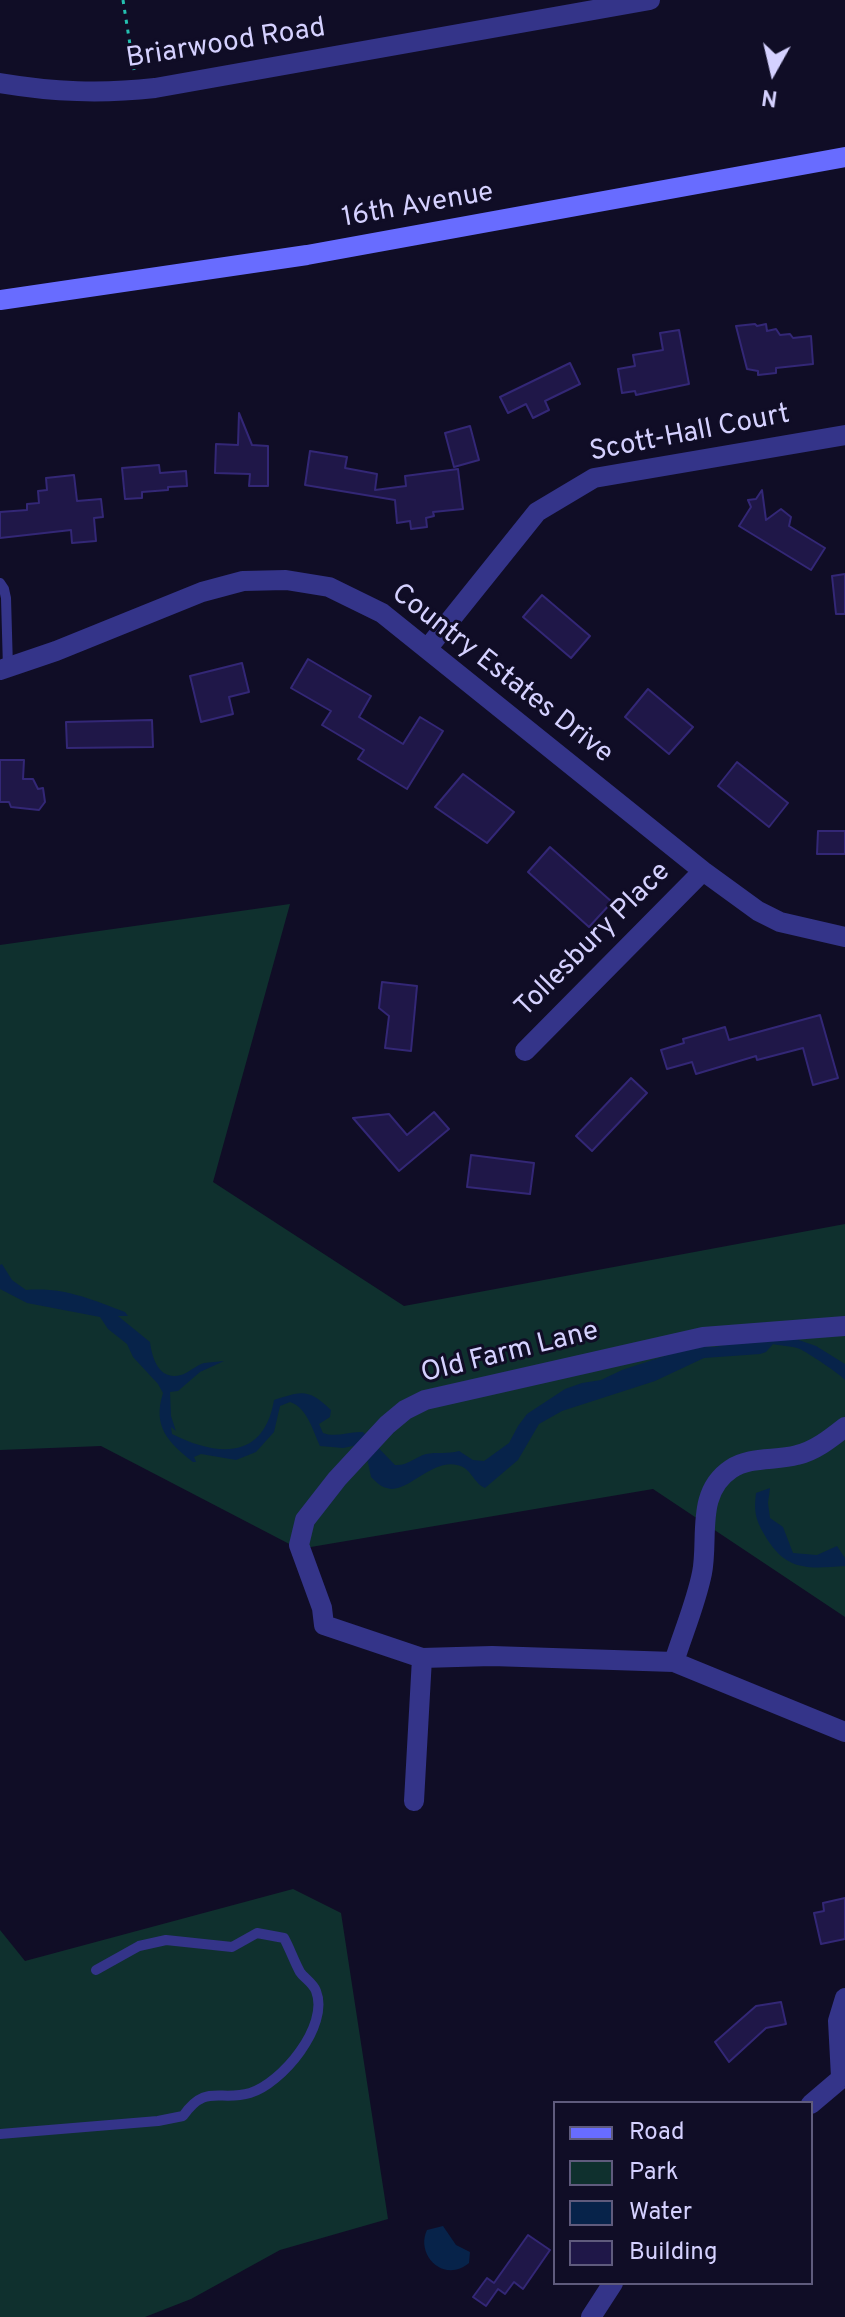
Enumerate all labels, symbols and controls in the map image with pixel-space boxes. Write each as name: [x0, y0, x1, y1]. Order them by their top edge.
street label: Briarwood Road: [124, 13, 328, 77]
north arrow: [733, 32, 813, 112]
text: N: [760, 82, 779, 111]
street label: 16th Avenue: [340, 177, 496, 237]
street label: Scott-Hall Court: [587, 399, 793, 471]
street label: Country Estates Drive: [383, 578, 619, 772]
street label: Tollesbury Place: [509, 856, 679, 1026]
street label: Old Farm Lane: [418, 1316, 602, 1392]
legend: [553, 2101, 813, 2285]
text: Road: [629, 2118, 685, 2148]
text: Park: [629, 2158, 679, 2188]
text: Water: [629, 2198, 692, 2228]
text: Building: [629, 2238, 718, 2268]

